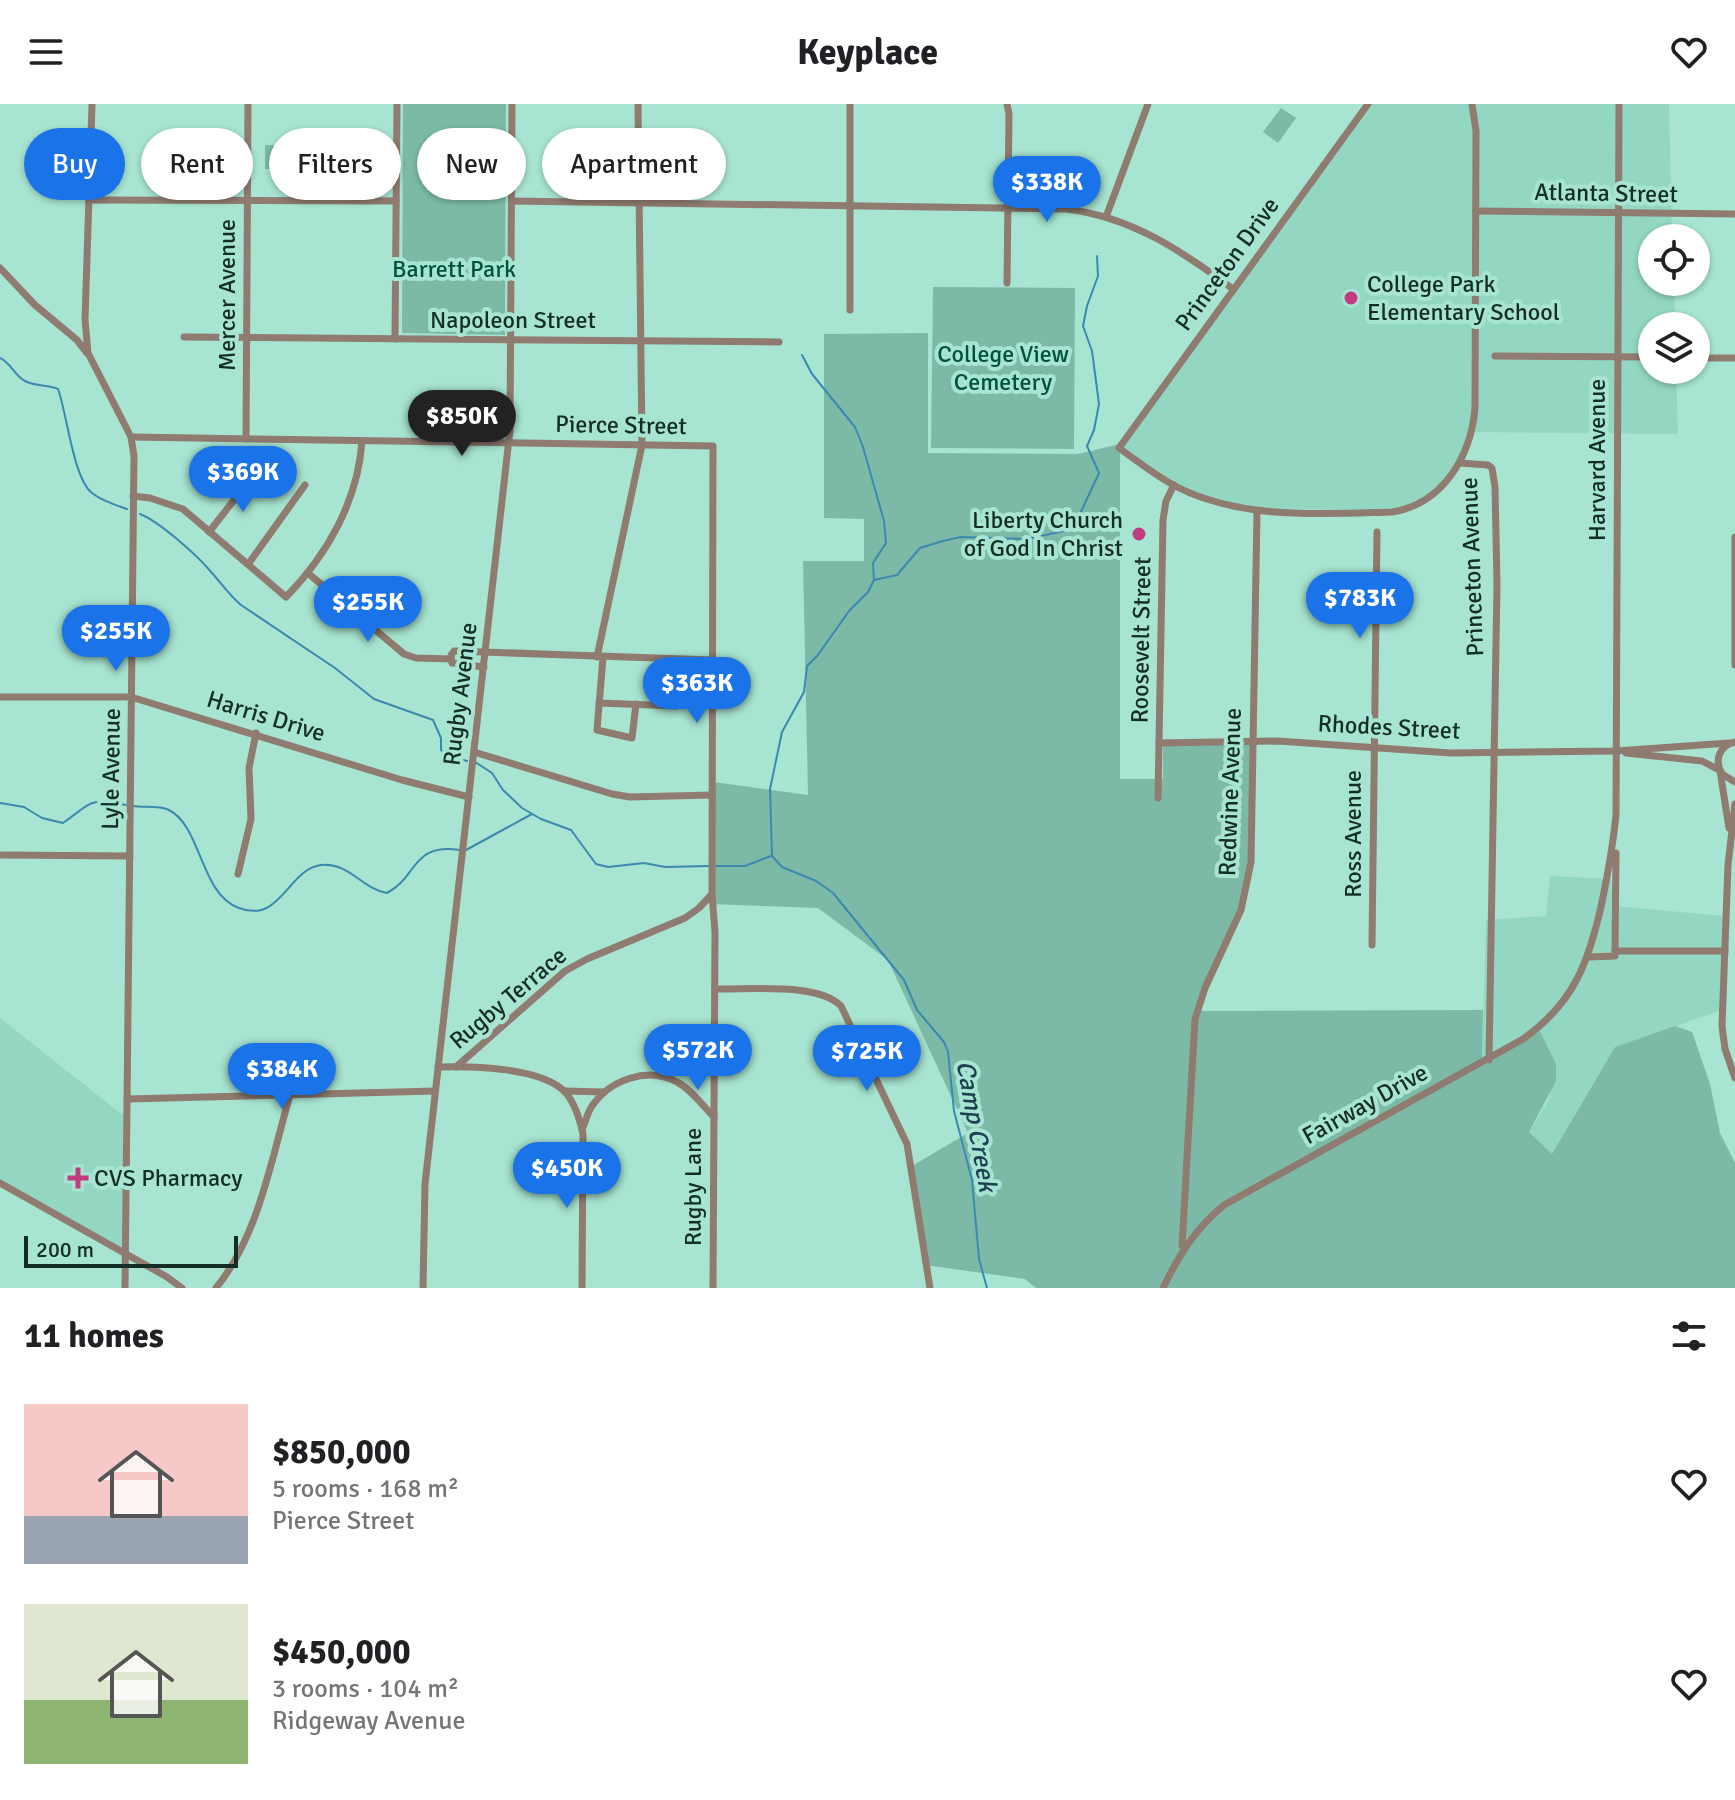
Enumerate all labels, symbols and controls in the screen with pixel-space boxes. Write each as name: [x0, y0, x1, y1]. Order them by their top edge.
icon: menu: [24, 30, 68, 74]
text: Keyplace: [797, 30, 938, 75]
icon: heart: [1667, 30, 1711, 74]
chip: Buy: [24, 128, 125, 200]
chip: Rent: [141, 128, 253, 200]
chip: Filters: [269, 128, 401, 200]
chip: New: [417, 128, 526, 200]
chip: Apartment: [542, 128, 726, 200]
pin: $338K: [991, 156, 1103, 224]
text: $338K: [1011, 166, 1083, 198]
street label: Atlanta Street: [1534, 177, 1678, 209]
street label: Princeton Drive: [1168, 191, 1286, 337]
street label: Mercer Avenue: [212, 219, 242, 371]
map controls: [1638, 224, 1710, 384]
button: locate: [1638, 224, 1710, 296]
park label: Barrett Park: [392, 254, 516, 284]
place label: College Park Elementary School: [1367, 269, 1560, 327]
marker: College Park Elementary School: [1342, 289, 1360, 307]
street label: Napoleon Street: [430, 305, 596, 335]
button: layers: [1638, 312, 1710, 384]
park label: College View Cemetery: [937, 339, 1069, 397]
street label: Harvard Avenue: [1582, 379, 1612, 541]
pin: $850K: [406, 390, 518, 458]
text: $850K: [426, 400, 498, 432]
street label: Pierce Street: [555, 409, 687, 441]
pin: $369K: [187, 446, 299, 514]
text: $369K: [207, 456, 279, 488]
street label: Princeton Avenue: [1454, 477, 1490, 657]
place label: Liberty Church of God In Christ: [964, 505, 1123, 563]
marker: Liberty Church of God In Christ: [1130, 525, 1148, 543]
street label: Roosevelt Street: [1125, 556, 1157, 724]
pin: $783K: [1304, 572, 1416, 640]
pin: $255K: [312, 576, 424, 644]
text: $783K: [1324, 582, 1396, 614]
text: $255K: [332, 586, 404, 618]
pin: $255K: [60, 605, 172, 673]
text: $255K: [80, 615, 152, 647]
street label: Rugby Avenue: [436, 621, 484, 767]
pin: $363K: [641, 657, 753, 725]
text: $363K: [661, 667, 733, 699]
street label: Harris Drive: [203, 684, 329, 748]
street label: Redwine Avenue: [1212, 707, 1248, 877]
street label: Lyle Avenue: [95, 708, 127, 830]
street label: Rhodes Street: [1317, 708, 1461, 746]
street label: Ross Avenue: [1338, 770, 1368, 898]
street label: Rugby Terrace: [443, 940, 573, 1056]
pin: $572K: [642, 1024, 754, 1092]
pin: $725K: [811, 1025, 923, 1093]
text: $572K: [662, 1034, 734, 1066]
text: $725K: [831, 1035, 903, 1067]
pin: $384K: [226, 1043, 338, 1111]
text: $384K: [246, 1053, 318, 1085]
street label: Fairway Drive: [1297, 1057, 1433, 1151]
water label: Camp Creek: [949, 1058, 1004, 1196]
street label: Rugby Lane: [678, 1128, 708, 1246]
pin: $450K: [511, 1142, 623, 1210]
text: $450K: [531, 1152, 603, 1184]
place label: CVS Pharmacy: [94, 1163, 243, 1193]
marker: CVS Pharmacy: [69, 1169, 87, 1187]
scale bar: [24, 1232, 238, 1268]
text: 200 m: [36, 1236, 94, 1263]
icon: filters: [1667, 1314, 1711, 1358]
text: 11 homes: [24, 1315, 164, 1357]
text: $850,000: [272, 1431, 411, 1473]
icon: home: [88, 1436, 184, 1532]
icon: heart: [1667, 1462, 1711, 1506]
text: 5 rooms · 168 m²: [272, 1473, 459, 1505]
text: Pierce Street: [272, 1505, 414, 1537]
text: $450,000: [272, 1631, 411, 1673]
icon: home: [88, 1636, 184, 1732]
icon: heart: [1667, 1662, 1711, 1706]
text: 3 rooms · 104 m²: [272, 1673, 459, 1705]
text: Ridgeway Avenue: [272, 1705, 465, 1737]

